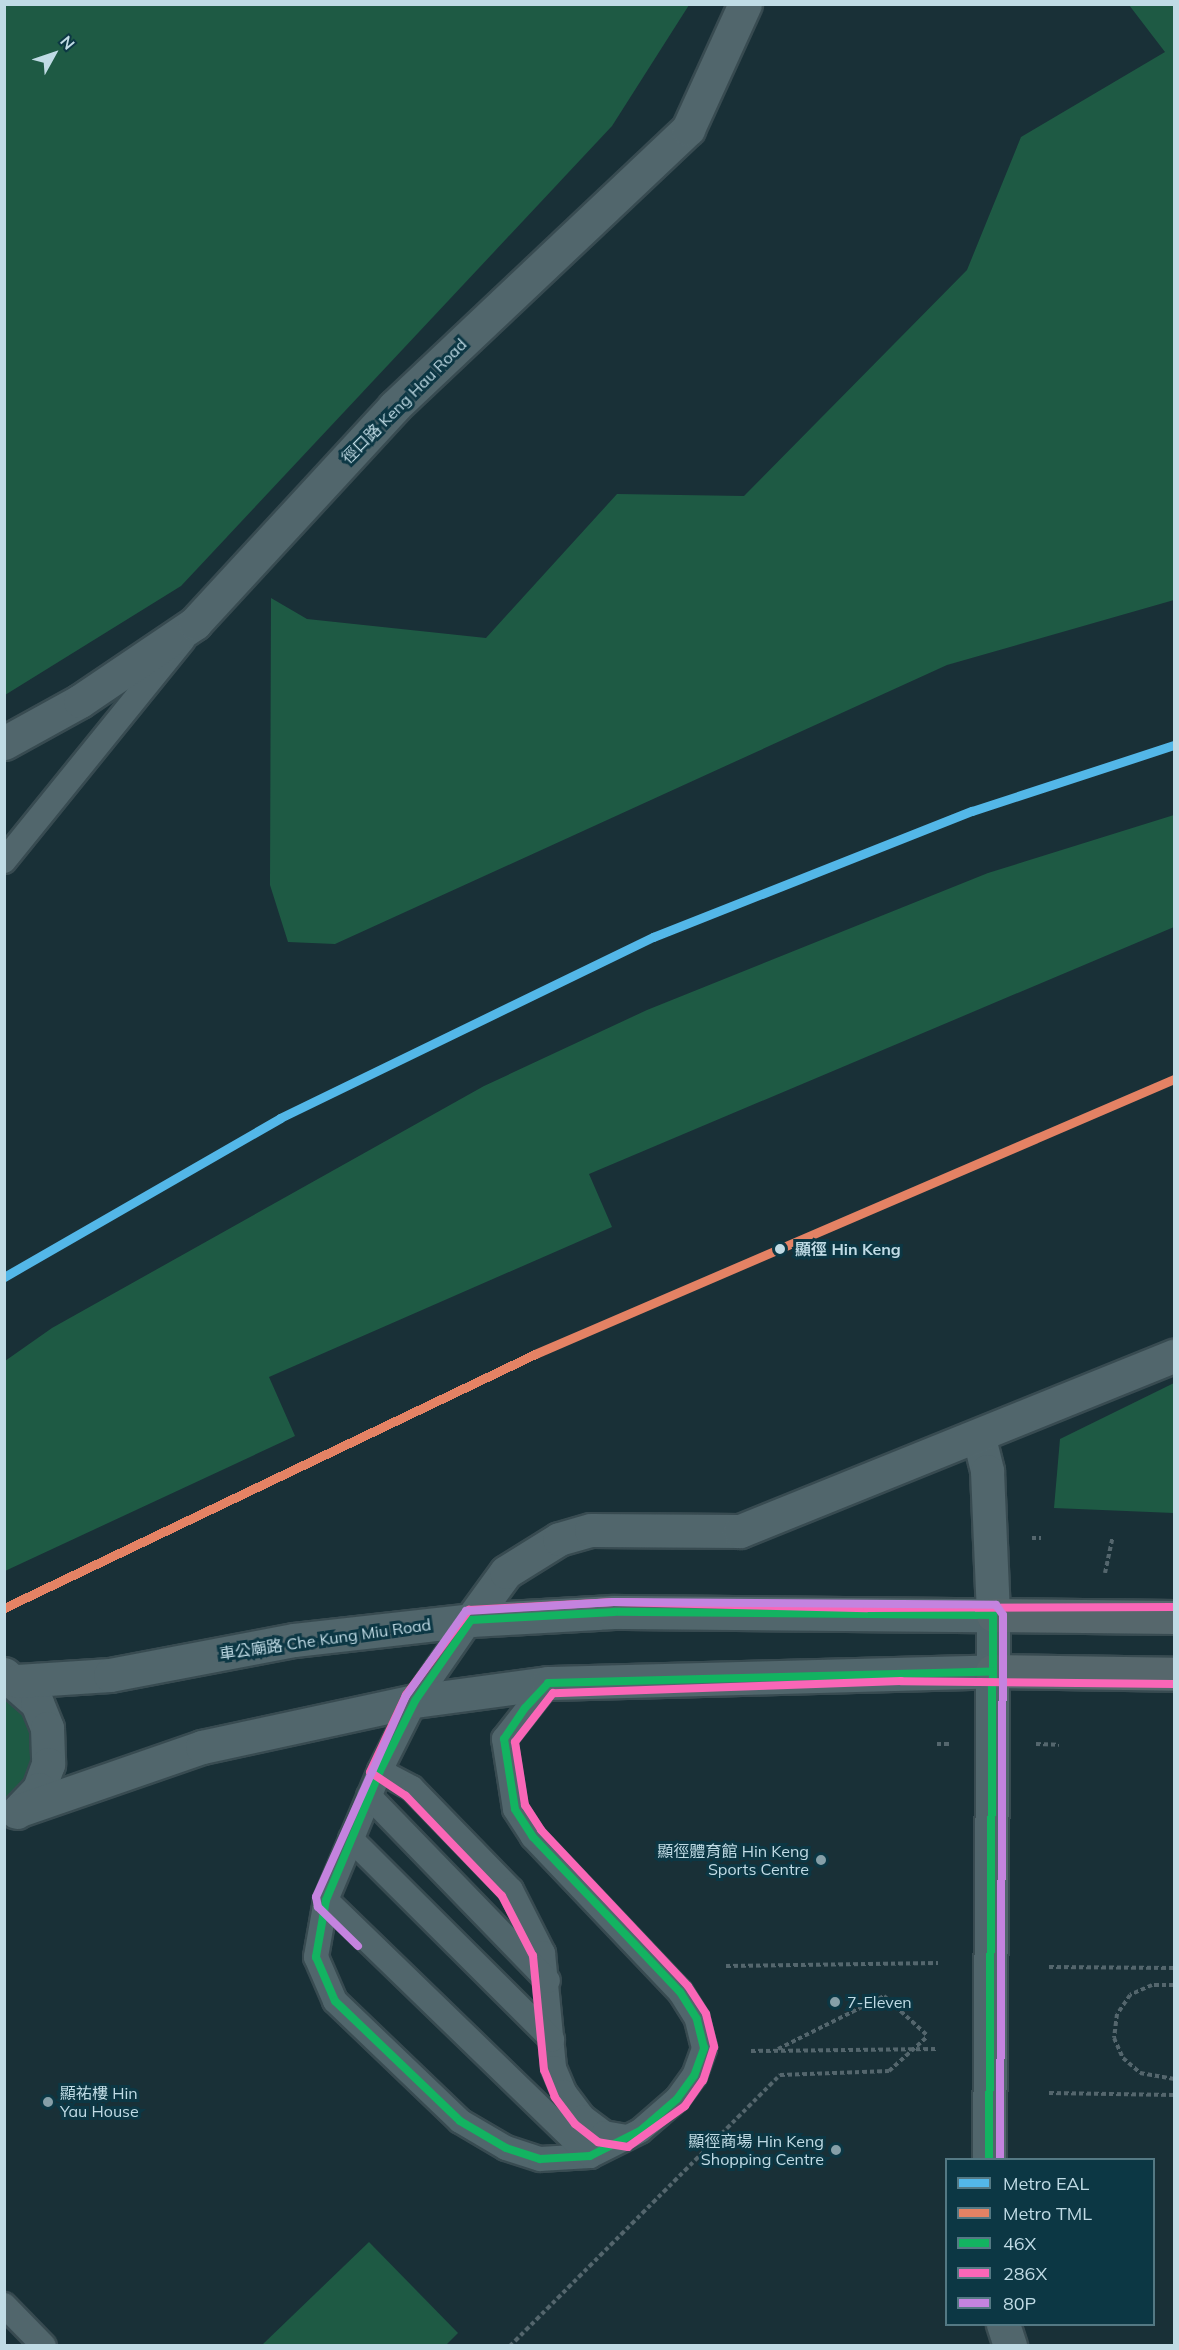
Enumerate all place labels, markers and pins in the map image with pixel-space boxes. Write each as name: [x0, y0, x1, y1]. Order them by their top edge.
marker: 顯徑 Hin Keng: [770, 1239, 790, 1259]
place label: 顯徑 Hin Keng: [795, 1239, 901, 1259]
place label: 顯徑體育館 Hin Keng Sports Centre: [658, 1841, 809, 1879]
marker: 顯徑體育館 Hin Keng Sports Centre: [814, 1853, 828, 1867]
place label: 7-Eleven: [847, 1992, 912, 2012]
marker: 7-Eleven: [828, 1995, 842, 2009]
place label: 顯祐樓 Hin Yau House: [60, 2083, 139, 2121]
marker: 顯祐樓 Hin Yau House: [41, 2095, 55, 2109]
place label: 顯徑商場 Hin Keng Shopping Centre: [689, 2131, 824, 2169]
marker: 顯徑商場 Hin Keng Shopping Centre: [829, 2143, 843, 2157]

